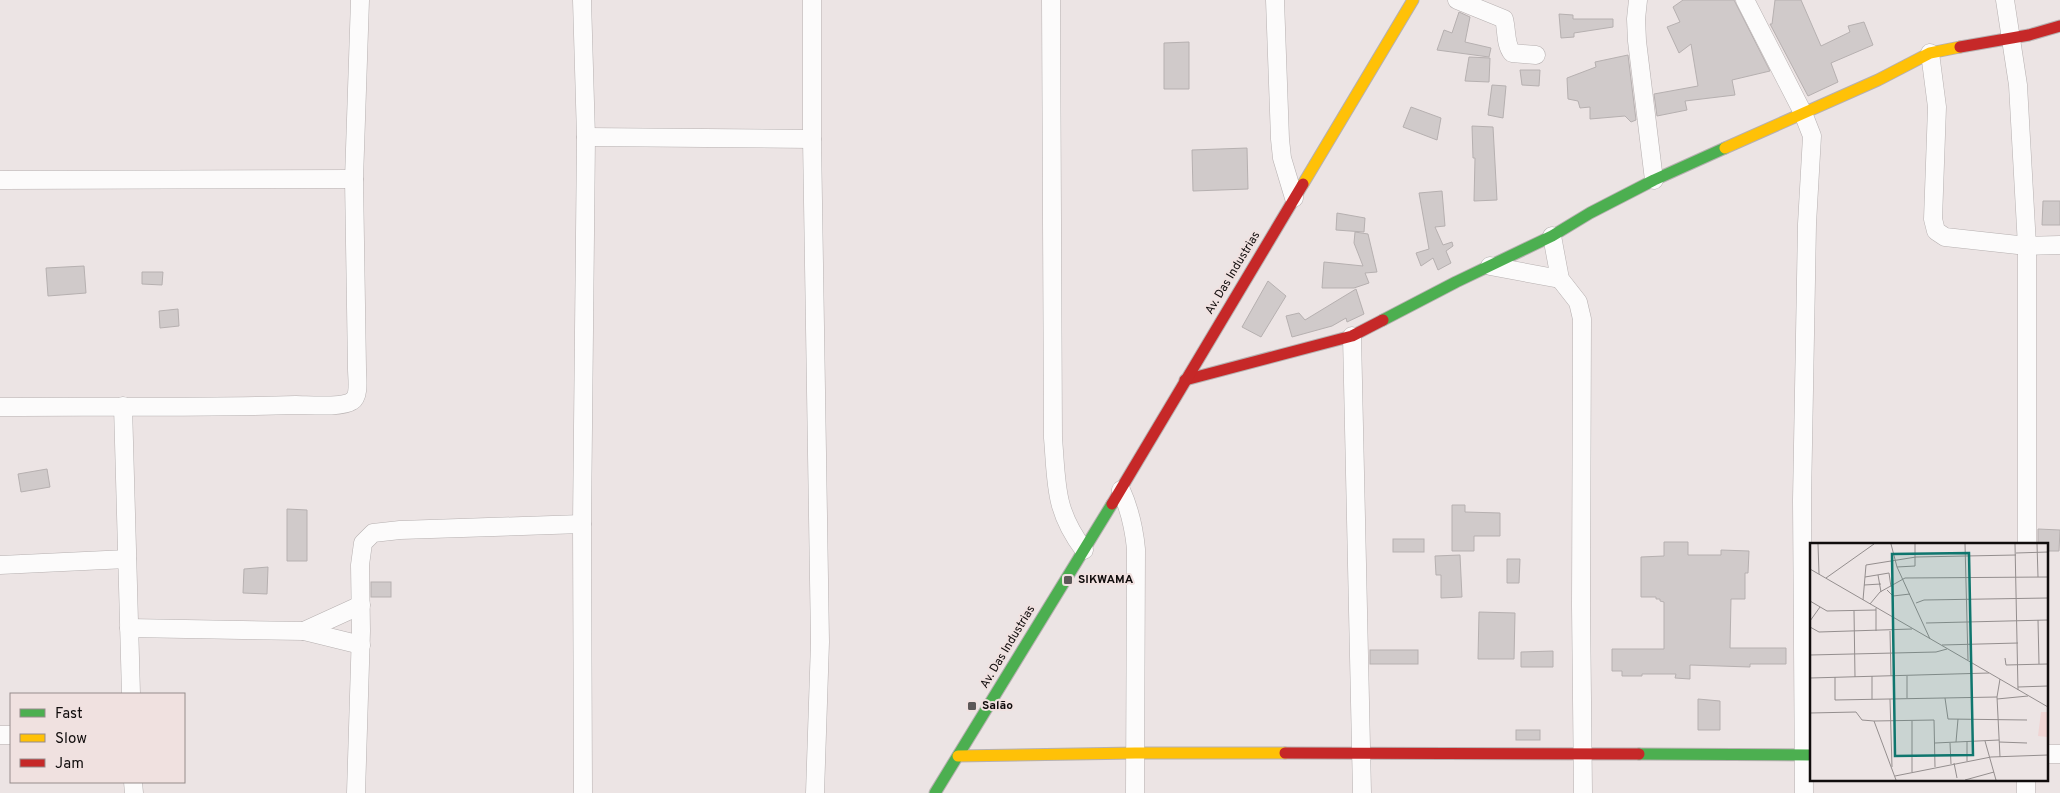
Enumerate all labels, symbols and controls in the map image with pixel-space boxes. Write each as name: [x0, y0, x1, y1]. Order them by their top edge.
street label: Av. Das Industrias: [1202, 229, 1264, 317]
inset map: [1810, 543, 2048, 780]
place label: SIKWAMA: [1078, 572, 1134, 588]
marker: SIKWAMA: [1062, 574, 1074, 586]
street label: Av. Das Industrias: [977, 603, 1039, 691]
legend: [10, 693, 185, 783]
place label: Salão: [982, 698, 1013, 714]
marker: Salão: [966, 700, 978, 712]
text: Fast: [55, 705, 83, 724]
text: Slow: [55, 730, 87, 749]
text: Jam: [55, 755, 84, 774]

